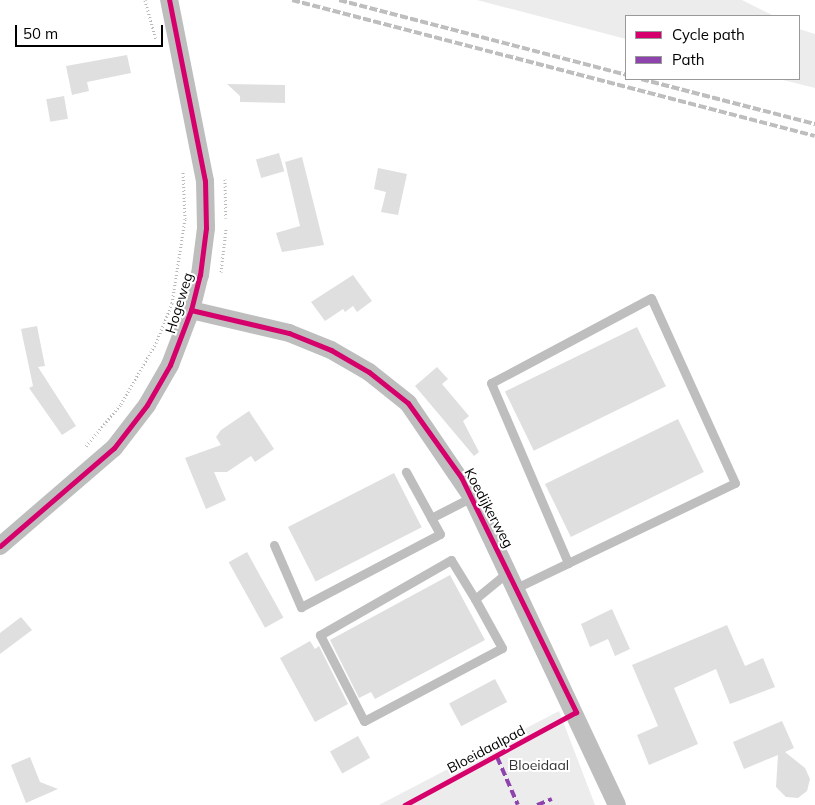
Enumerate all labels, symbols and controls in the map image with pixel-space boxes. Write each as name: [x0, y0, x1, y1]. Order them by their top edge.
scale bar: [18, 15, 165, 47]
legend: [625, 15, 800, 80]
text: 50 m: [23, 24, 58, 43]
text: Cycle path: [672, 25, 745, 44]
text: Path: [672, 50, 704, 69]
street label: Hogeweg: [162, 271, 196, 335]
street label: Koedijkerweg: [461, 465, 517, 551]
street label: Bloeidaalpad: [444, 722, 528, 776]
park label: Bloeidaal: [509, 757, 569, 773]

